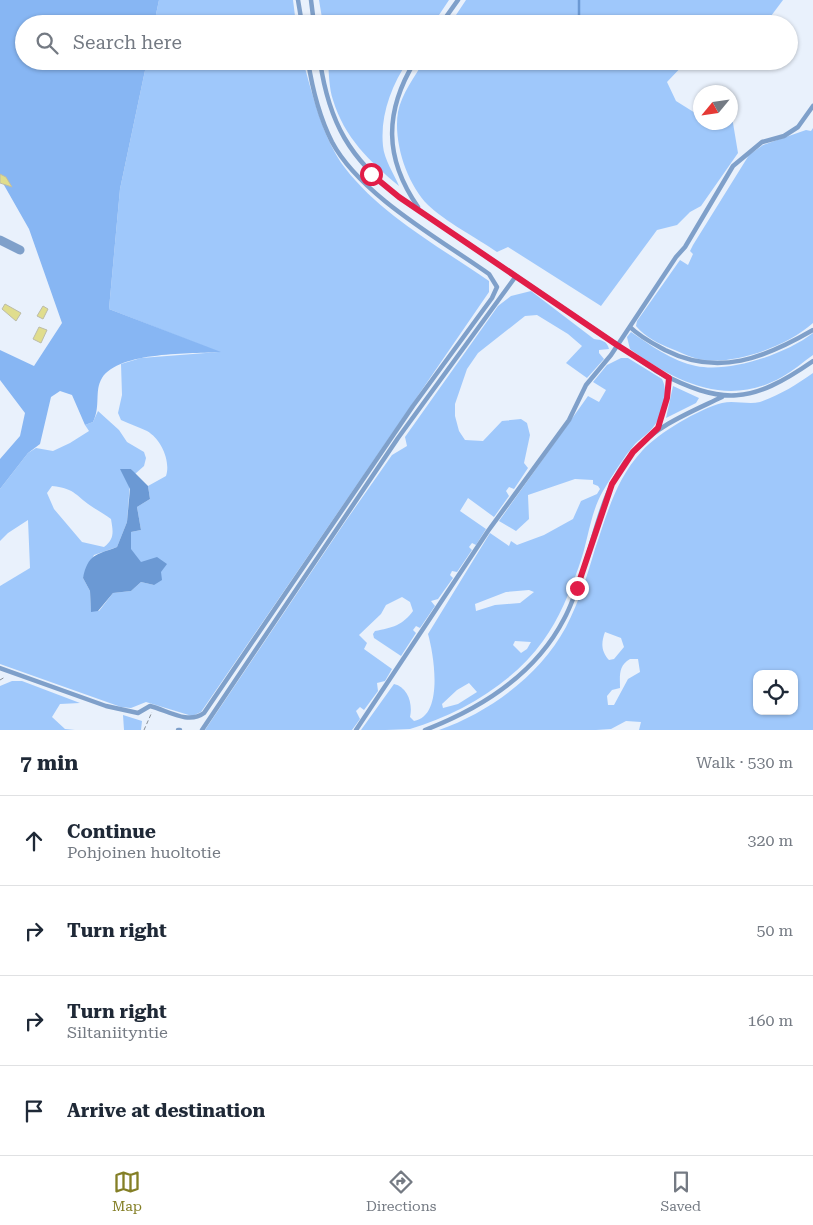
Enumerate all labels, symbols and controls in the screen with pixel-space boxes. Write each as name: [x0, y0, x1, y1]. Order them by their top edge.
search box: [15, 15, 798, 70]
icon: search: [33, 29, 61, 57]
text: Search here: [73, 31, 182, 54]
north arrow: [693, 85, 738, 130]
route start: [360, 163, 383, 186]
route end: [566, 577, 589, 600]
map controls: [753, 670, 798, 715]
button: locate: [753, 670, 798, 715]
text: 7 min: [20, 751, 78, 775]
text: Walk · 530 m: [696, 753, 793, 772]
text: Continue: [67, 820, 156, 843]
icon: ahead: [20, 827, 48, 855]
text: 320 m: [747, 831, 793, 850]
text: Pohjoinen huoltotie: [67, 843, 221, 862]
icon: right: [20, 917, 48, 945]
text: Turn right: [67, 919, 167, 942]
text: 50 m: [756, 921, 793, 940]
text: Turn right: [67, 1000, 167, 1023]
icon: right: [20, 1007, 48, 1035]
text: 160 m: [747, 1011, 793, 1030]
text: Siltaniityntie: [67, 1023, 168, 1042]
icon: arrive: [20, 1097, 48, 1125]
text: Arrive at destination: [67, 1099, 265, 1122]
tab: Map: [112, 1168, 142, 1214]
tab: Directions: [366, 1168, 436, 1214]
tab: Saved: [660, 1168, 701, 1214]

